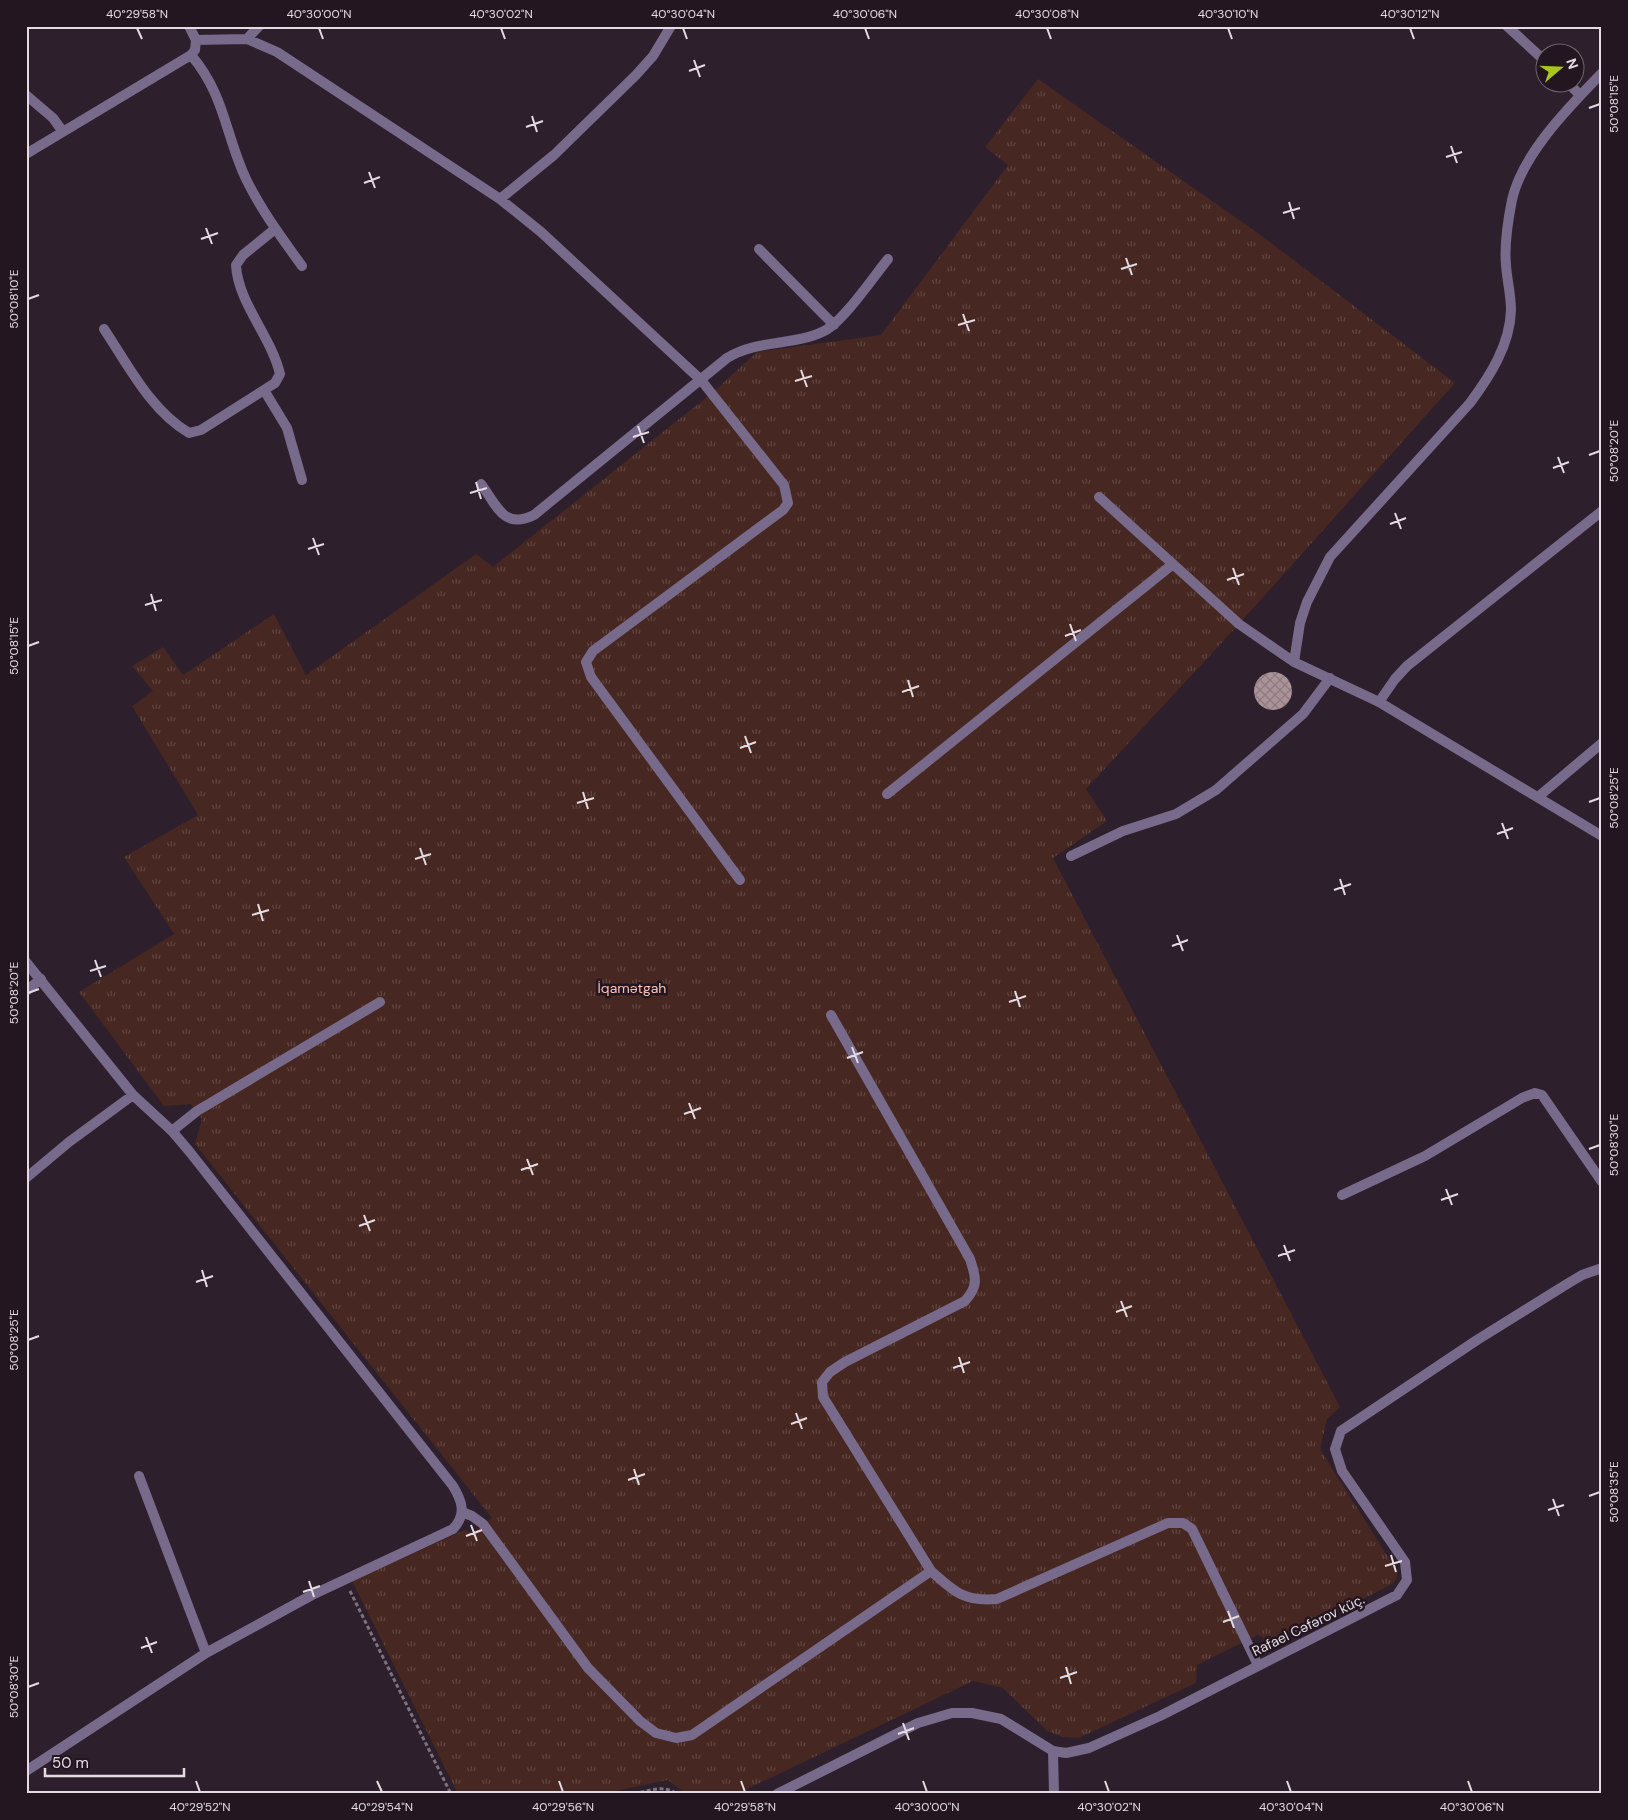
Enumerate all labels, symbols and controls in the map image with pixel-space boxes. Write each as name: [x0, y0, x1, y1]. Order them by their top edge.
text: 40°29'58"N: [106, 6, 168, 22]
text: 40°30'00"N: [286, 6, 352, 22]
text: 40°30'02"N: [469, 6, 533, 22]
text: 40°30'04"N: [651, 6, 715, 22]
text: 40°30'06"N: [833, 6, 897, 22]
text: 40°30'08"N: [1015, 6, 1079, 22]
text: 40°30'10"N: [1198, 6, 1258, 22]
text: 40°30'12"N: [1380, 6, 1440, 22]
north arrow: [1536, 42, 1586, 92]
text: N: [1562, 56, 1582, 72]
text: 50°08'15"E: [1606, 75, 1622, 133]
text: 50°08'10"E: [6, 269, 22, 329]
text: 50°08'20"E: [1606, 420, 1622, 482]
text: 50°08'15"E: [6, 617, 22, 675]
text: 50°08'25"E: [1606, 767, 1622, 829]
text: 50°08'20"E: [6, 962, 22, 1024]
park label: İqamətgah: [598, 979, 666, 997]
text: 50°08'30"E: [1606, 1113, 1622, 1176]
text: 50°08'25"E: [6, 1309, 22, 1371]
text: 50°08'35"E: [1606, 1461, 1622, 1523]
street label: Rafael Cəfərov küç.: [1249, 1590, 1367, 1660]
text: 50°08'30"E: [6, 1655, 22, 1718]
scale bar: [45, 1745, 184, 1777]
text: 50 m: [52, 1753, 89, 1773]
text: 40°29'52"N: [169, 1799, 231, 1815]
text: 40°29'54"N: [351, 1799, 413, 1815]
text: 40°29'56"N: [532, 1799, 594, 1815]
text: 40°29'58"N: [714, 1799, 776, 1815]
text: 40°30'00"N: [894, 1799, 960, 1815]
text: 40°30'02"N: [1077, 1799, 1141, 1815]
text: 40°30'04"N: [1259, 1799, 1323, 1815]
text: 40°30'06"N: [1440, 1799, 1504, 1815]

